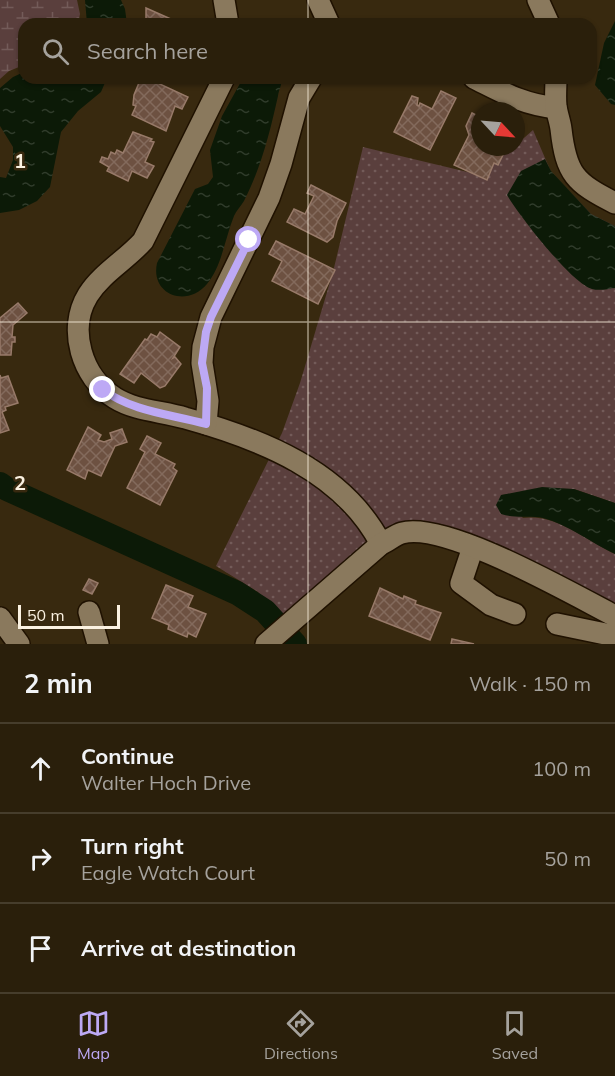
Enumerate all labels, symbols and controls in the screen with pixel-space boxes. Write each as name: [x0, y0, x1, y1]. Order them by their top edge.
search box: [18, 18, 597, 84]
icon: search: [39, 35, 72, 68]
text: Search here: [87, 37, 208, 65]
north arrow: [471, 102, 525, 156]
text: 1: [14, 148, 26, 173]
route start: [235, 226, 261, 252]
route end: [89, 376, 115, 402]
text: 2: [14, 470, 26, 495]
scale bar: [18, 602, 120, 630]
text: 50 m: [27, 605, 64, 625]
text: 2 min: [24, 667, 93, 700]
text: Walk · 150 m: [469, 671, 591, 696]
text: Continue: [81, 742, 174, 770]
icon: ahead: [24, 752, 57, 785]
text: 100 m: [532, 756, 591, 781]
text: Walter Hoch Drive: [81, 770, 251, 795]
text: Turn right: [81, 832, 184, 860]
icon: right: [24, 842, 57, 875]
text: 50 m: [544, 846, 591, 871]
text: Eagle Watch Court: [81, 860, 255, 885]
icon: arrive: [24, 932, 57, 965]
text: Arrive at destination: [81, 934, 296, 962]
tab: Map: [77, 1007, 110, 1063]
tab: Directions: [264, 1007, 338, 1063]
tab: Saved: [492, 1007, 538, 1063]

